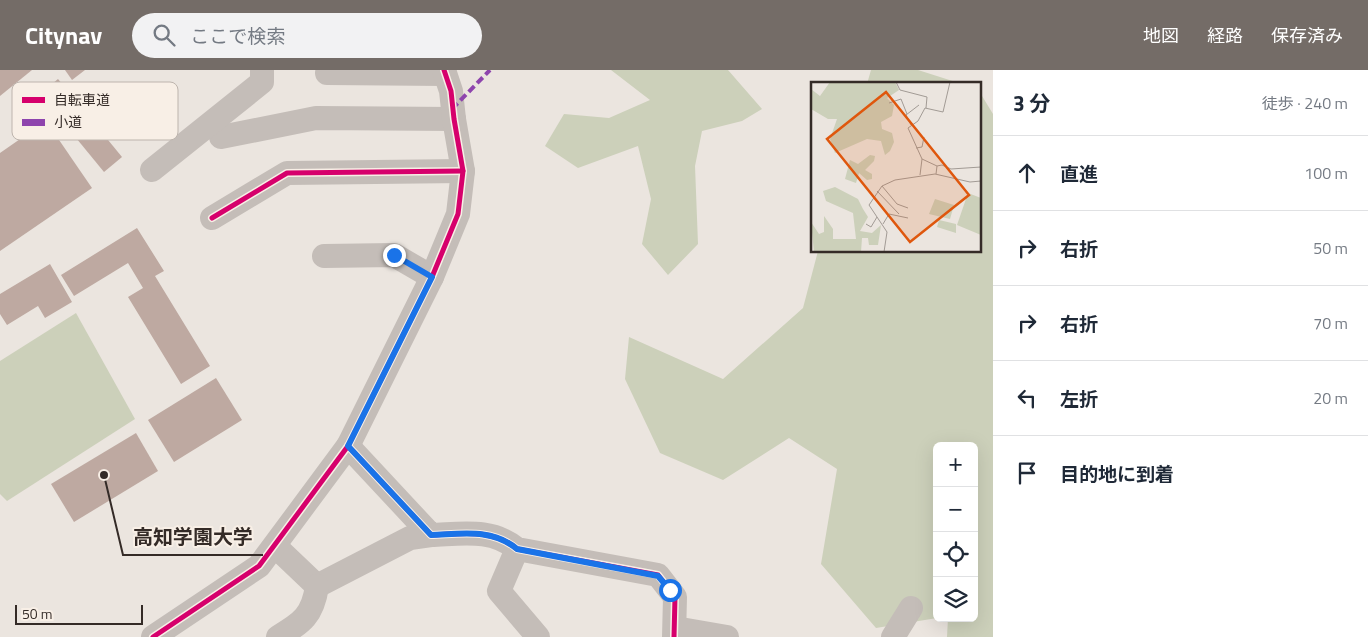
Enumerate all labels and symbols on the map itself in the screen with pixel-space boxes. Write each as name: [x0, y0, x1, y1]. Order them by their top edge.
legend: [12, 82, 178, 140]
inset map: [811, 82, 981, 252]
text: 自転車道: [54, 89, 110, 110]
text: 小道: [54, 111, 82, 132]
route end: [383, 244, 406, 267]
callout: 高知学園大学: [123, 520, 263, 555]
text: 高知学園大学: [133, 521, 253, 552]
route start: [659, 579, 682, 602]
scale bar: [15, 602, 142, 625]

